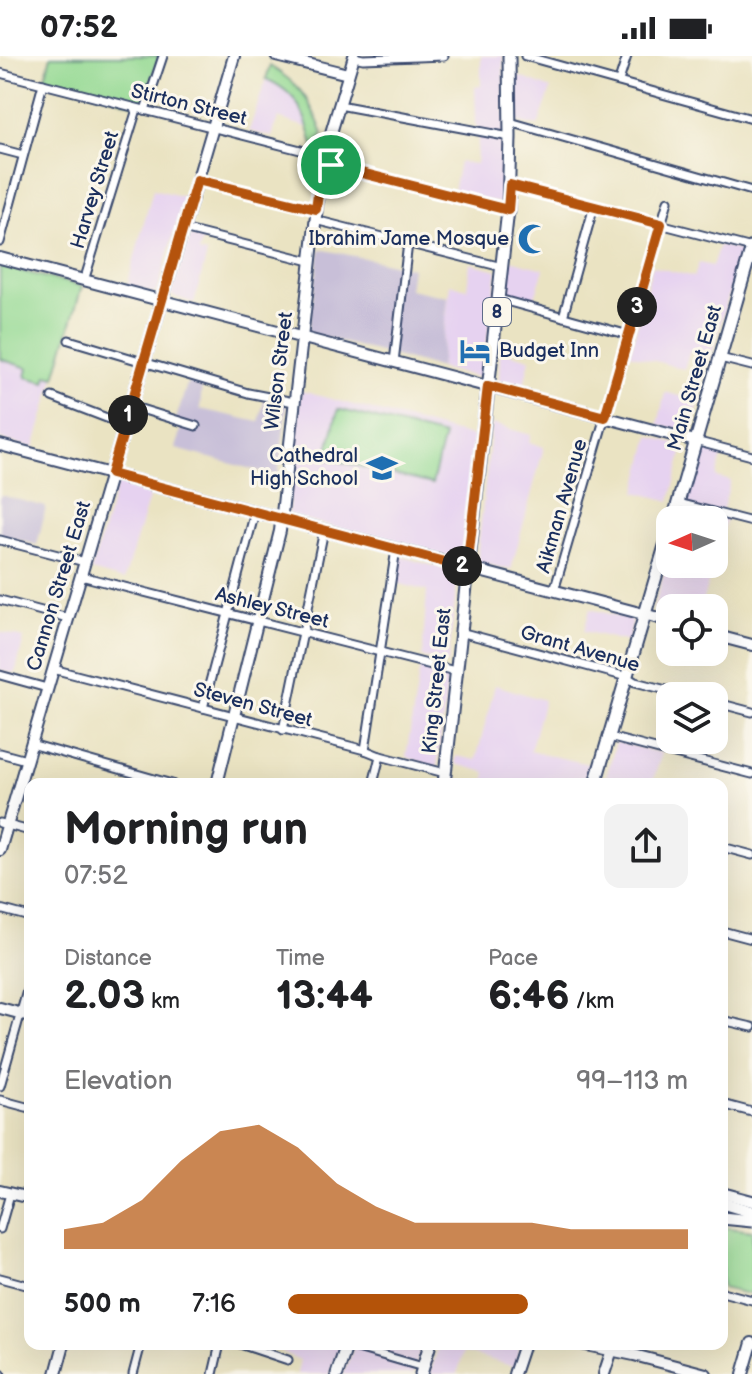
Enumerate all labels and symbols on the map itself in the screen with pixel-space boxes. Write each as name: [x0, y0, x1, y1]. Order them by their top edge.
street label: Stirton Street: [129, 79, 249, 131]
street label: Harvey Street: [66, 128, 124, 252]
pin: [297, 131, 365, 199]
mosque icon: Ibrahim Jame Mosque: [516, 222, 550, 256]
place label: Ibrahim Jame Mosque: [308, 227, 509, 251]
pin: 3: [617, 287, 657, 327]
road number: 8: [483, 298, 511, 326]
street label: Main Street East: [663, 302, 727, 454]
street label: Wilson Street: [260, 311, 298, 431]
hotel icon: Budget Inn: [458, 334, 492, 368]
place label: Budget Inn: [499, 339, 599, 363]
pin: 1: [108, 395, 148, 435]
street label: Aikman Avenue: [531, 436, 593, 576]
place label: Cathedral High School: [250, 444, 358, 491]
school or university icon: Cathedral High School: [365, 451, 399, 485]
street label: Cannon Street East: [22, 498, 96, 674]
north arrow: [656, 506, 728, 578]
pin: 2: [442, 546, 482, 586]
street label: Ashley Street: [213, 582, 331, 634]
street label: King Street East: [417, 607, 457, 755]
street label: Grant Avenue: [518, 621, 643, 678]
street label: Steven Street: [191, 678, 315, 732]

